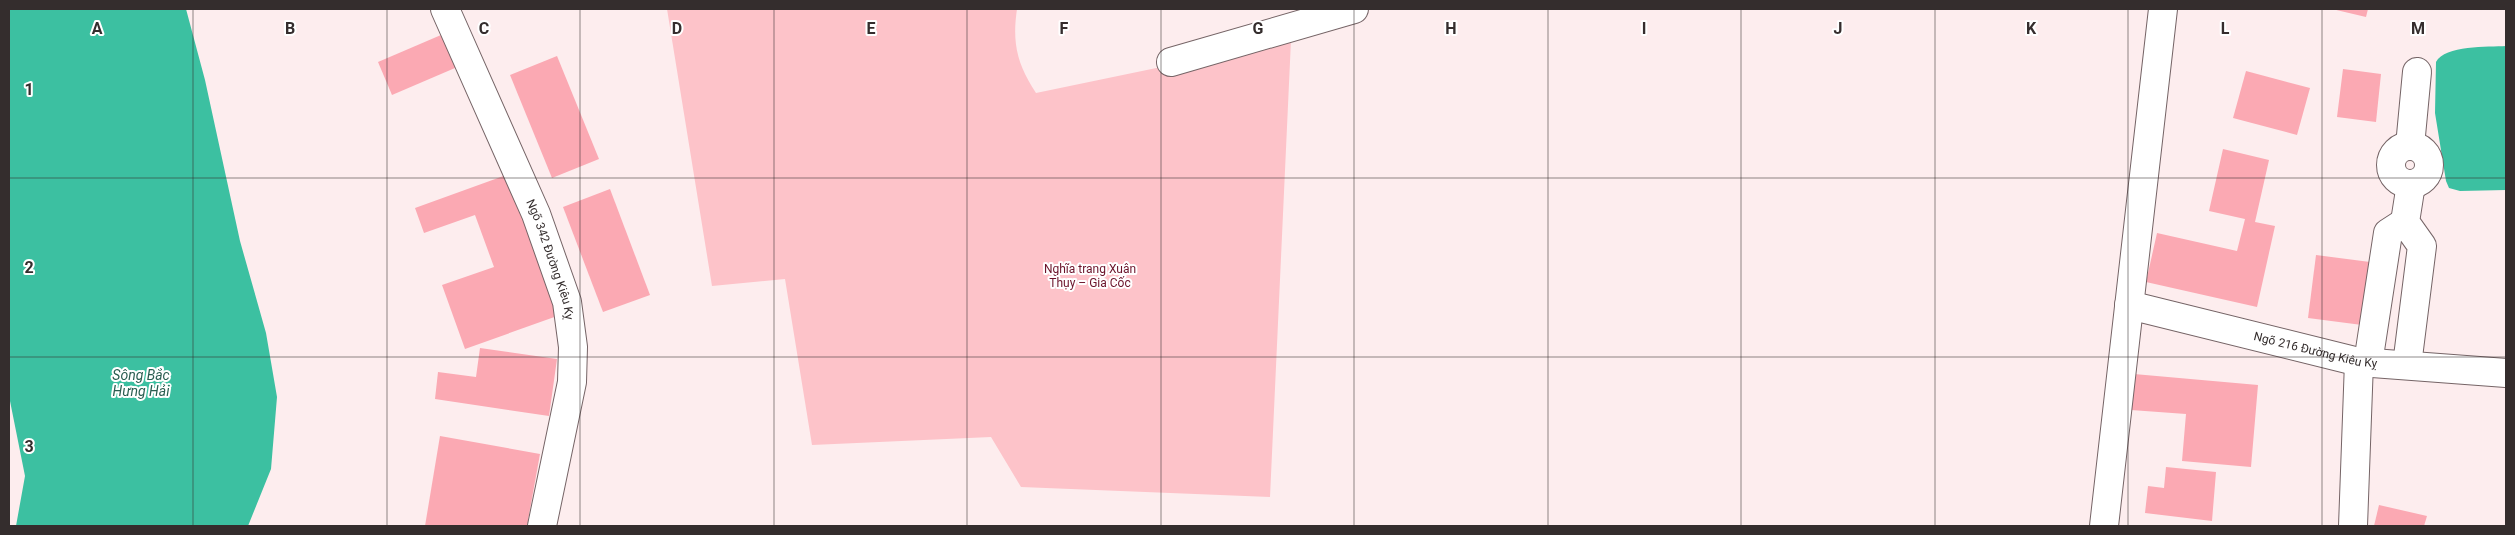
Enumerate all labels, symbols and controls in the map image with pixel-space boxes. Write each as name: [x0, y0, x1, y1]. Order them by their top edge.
text: A: [92, 19, 103, 38]
text: B: [285, 19, 295, 38]
text: C: [479, 19, 489, 38]
text: D: [672, 19, 682, 38]
text: E: [867, 19, 876, 38]
text: F: [1060, 19, 1069, 38]
text: G: [1253, 19, 1264, 38]
text: H: [1445, 19, 1457, 38]
text: I: [1642, 19, 1646, 38]
text: J: [1834, 19, 1842, 38]
text: K: [2026, 19, 2037, 38]
text: L: [2221, 19, 2230, 38]
text: M: [2411, 19, 2425, 38]
text: 1: [24, 80, 34, 99]
street label: Ngõ 342 Đường Kiêu Kỵ: [523, 197, 576, 321]
text: 2: [24, 258, 34, 277]
park label: Nghĩa trang Xuân Thụy – Gia Cốc: [1044, 262, 1136, 290]
street label: Ngõ 216 Đường Kiêu Kỵ: [2252, 329, 2378, 371]
water label: Sông Bắc Hưng Hải: [112, 367, 170, 399]
text: 3: [24, 437, 34, 456]

